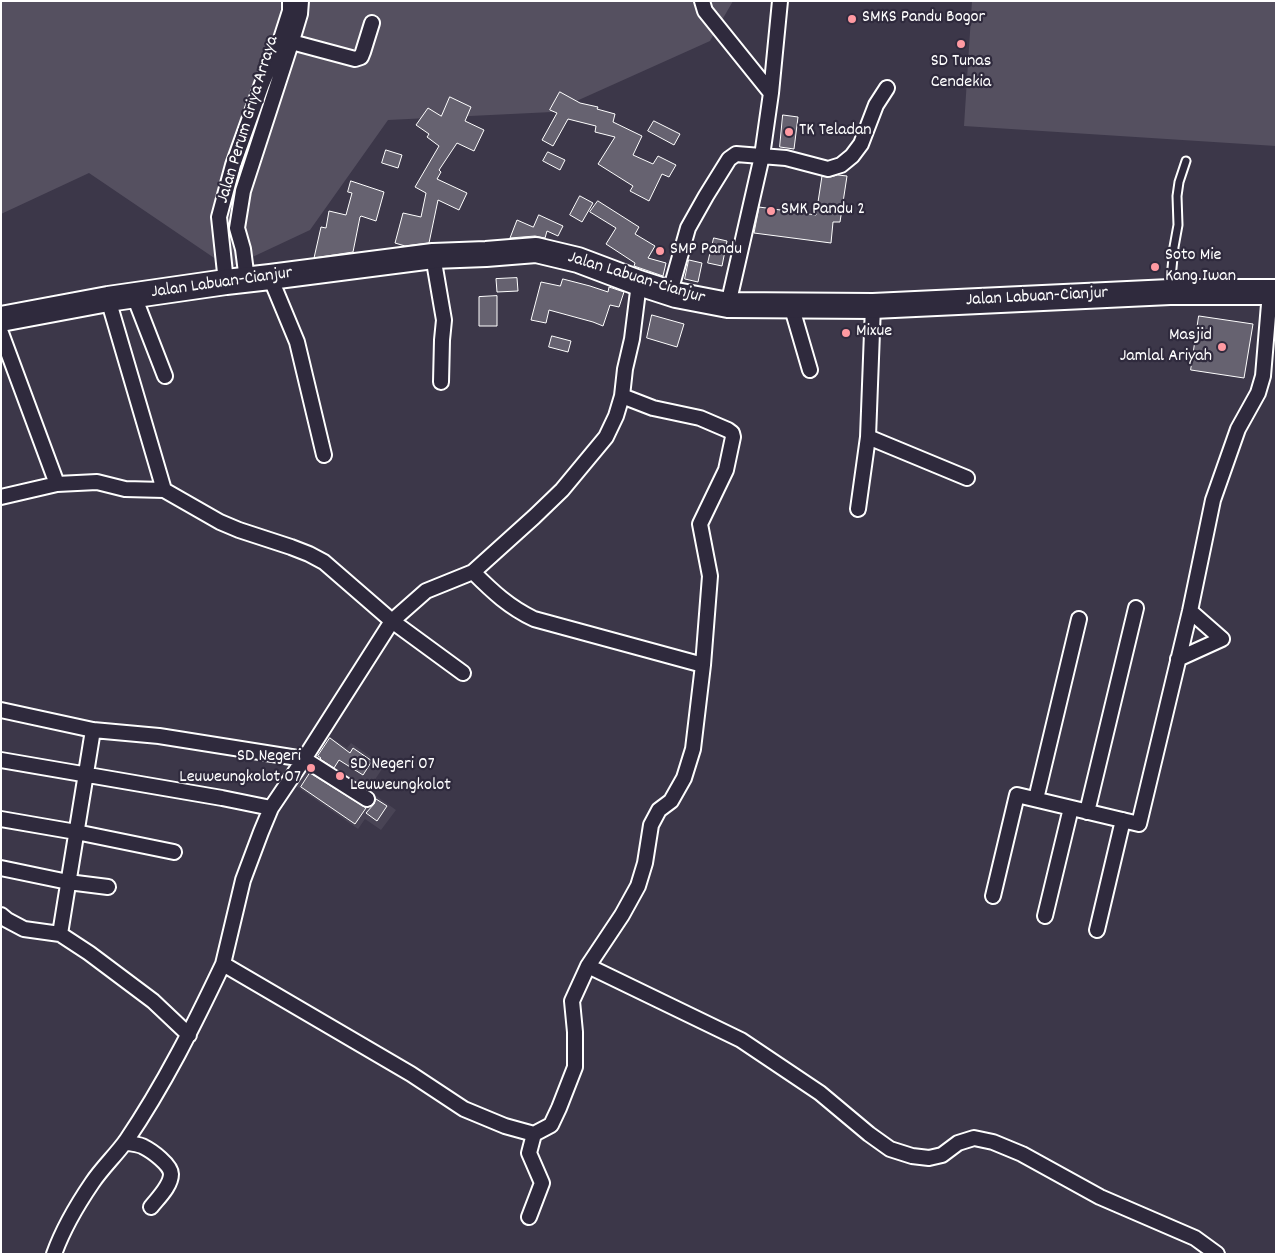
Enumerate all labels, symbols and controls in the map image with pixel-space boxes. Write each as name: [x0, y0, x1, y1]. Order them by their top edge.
place label: SMKS Pandu Bogor: [862, 8, 985, 30]
marker: SMKS Pandu Bogor: [846, 13, 858, 25]
street label: Jalan Perum Griya Arraya: [213, 34, 285, 206]
marker: SD Tunas Cendekia: [955, 38, 967, 50]
place label: SD Tunas Cendekia: [931, 52, 991, 94]
place label: TK Teladan: [799, 121, 872, 143]
marker: TK Teladan: [783, 126, 795, 138]
place label: SMK Pandu 2: [781, 200, 865, 222]
marker: SMK Pandu 2: [765, 205, 777, 217]
place label: SMP Pandu: [670, 240, 742, 262]
marker: SMP Pandu: [654, 245, 666, 257]
place label: Soto Mie Kang Iwan: [1165, 246, 1236, 288]
street label: Jalan Labuan-Cianjur: [565, 248, 707, 310]
marker: Soto Mie Kang Iwan: [1149, 261, 1161, 273]
street label: Jalan Labuan-Cianjur: [150, 263, 294, 305]
street label: Jalan Labuan-Cianjur: [965, 283, 1109, 313]
place label: Mixue: [856, 322, 892, 344]
place label: Masjid Jamlal Ariyah: [1120, 326, 1212, 368]
marker: Mixue: [840, 327, 852, 339]
marker: Masjid Jamlal Ariyah: [1216, 341, 1228, 353]
place label: SD Negeri Leuweungkolot 07: [179, 747, 301, 790]
place label: SD Negeri 07 Leuweungkolot: [350, 755, 451, 798]
marker: SD Negeri Leuweungkolot 07: [305, 762, 317, 774]
marker: SD Negeri 07 Leuweungkolot: [334, 770, 346, 782]

